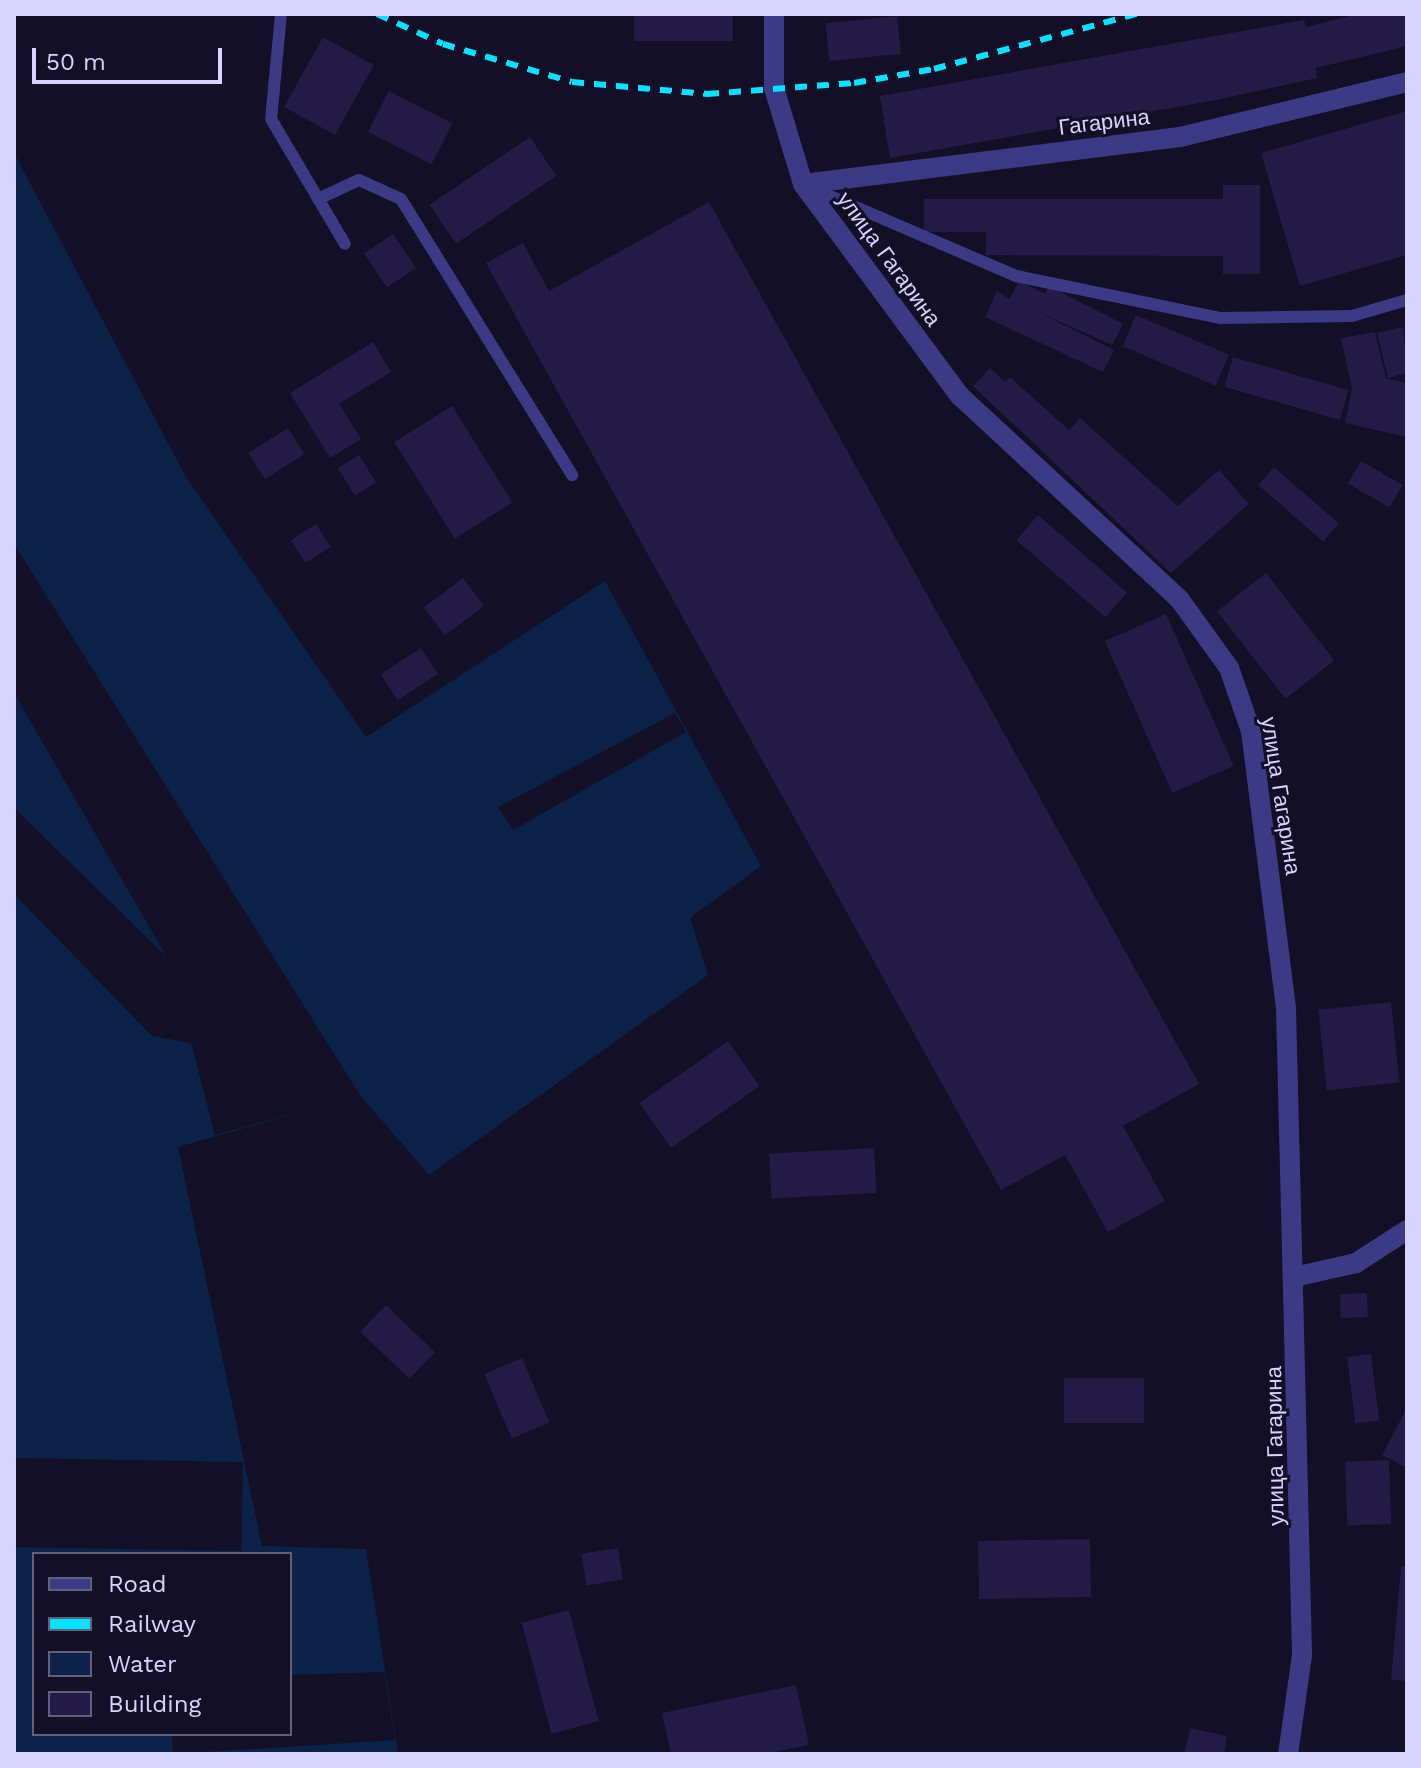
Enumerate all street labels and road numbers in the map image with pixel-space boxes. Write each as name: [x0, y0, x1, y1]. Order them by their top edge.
street label: Гагарина: [1057, 103, 1151, 141]
street label: улица Гагарина: [831, 187, 947, 331]
street label: улица Гагарина: [1255, 715, 1307, 877]
street label: улица Гагарина: [1260, 1366, 1290, 1526]

